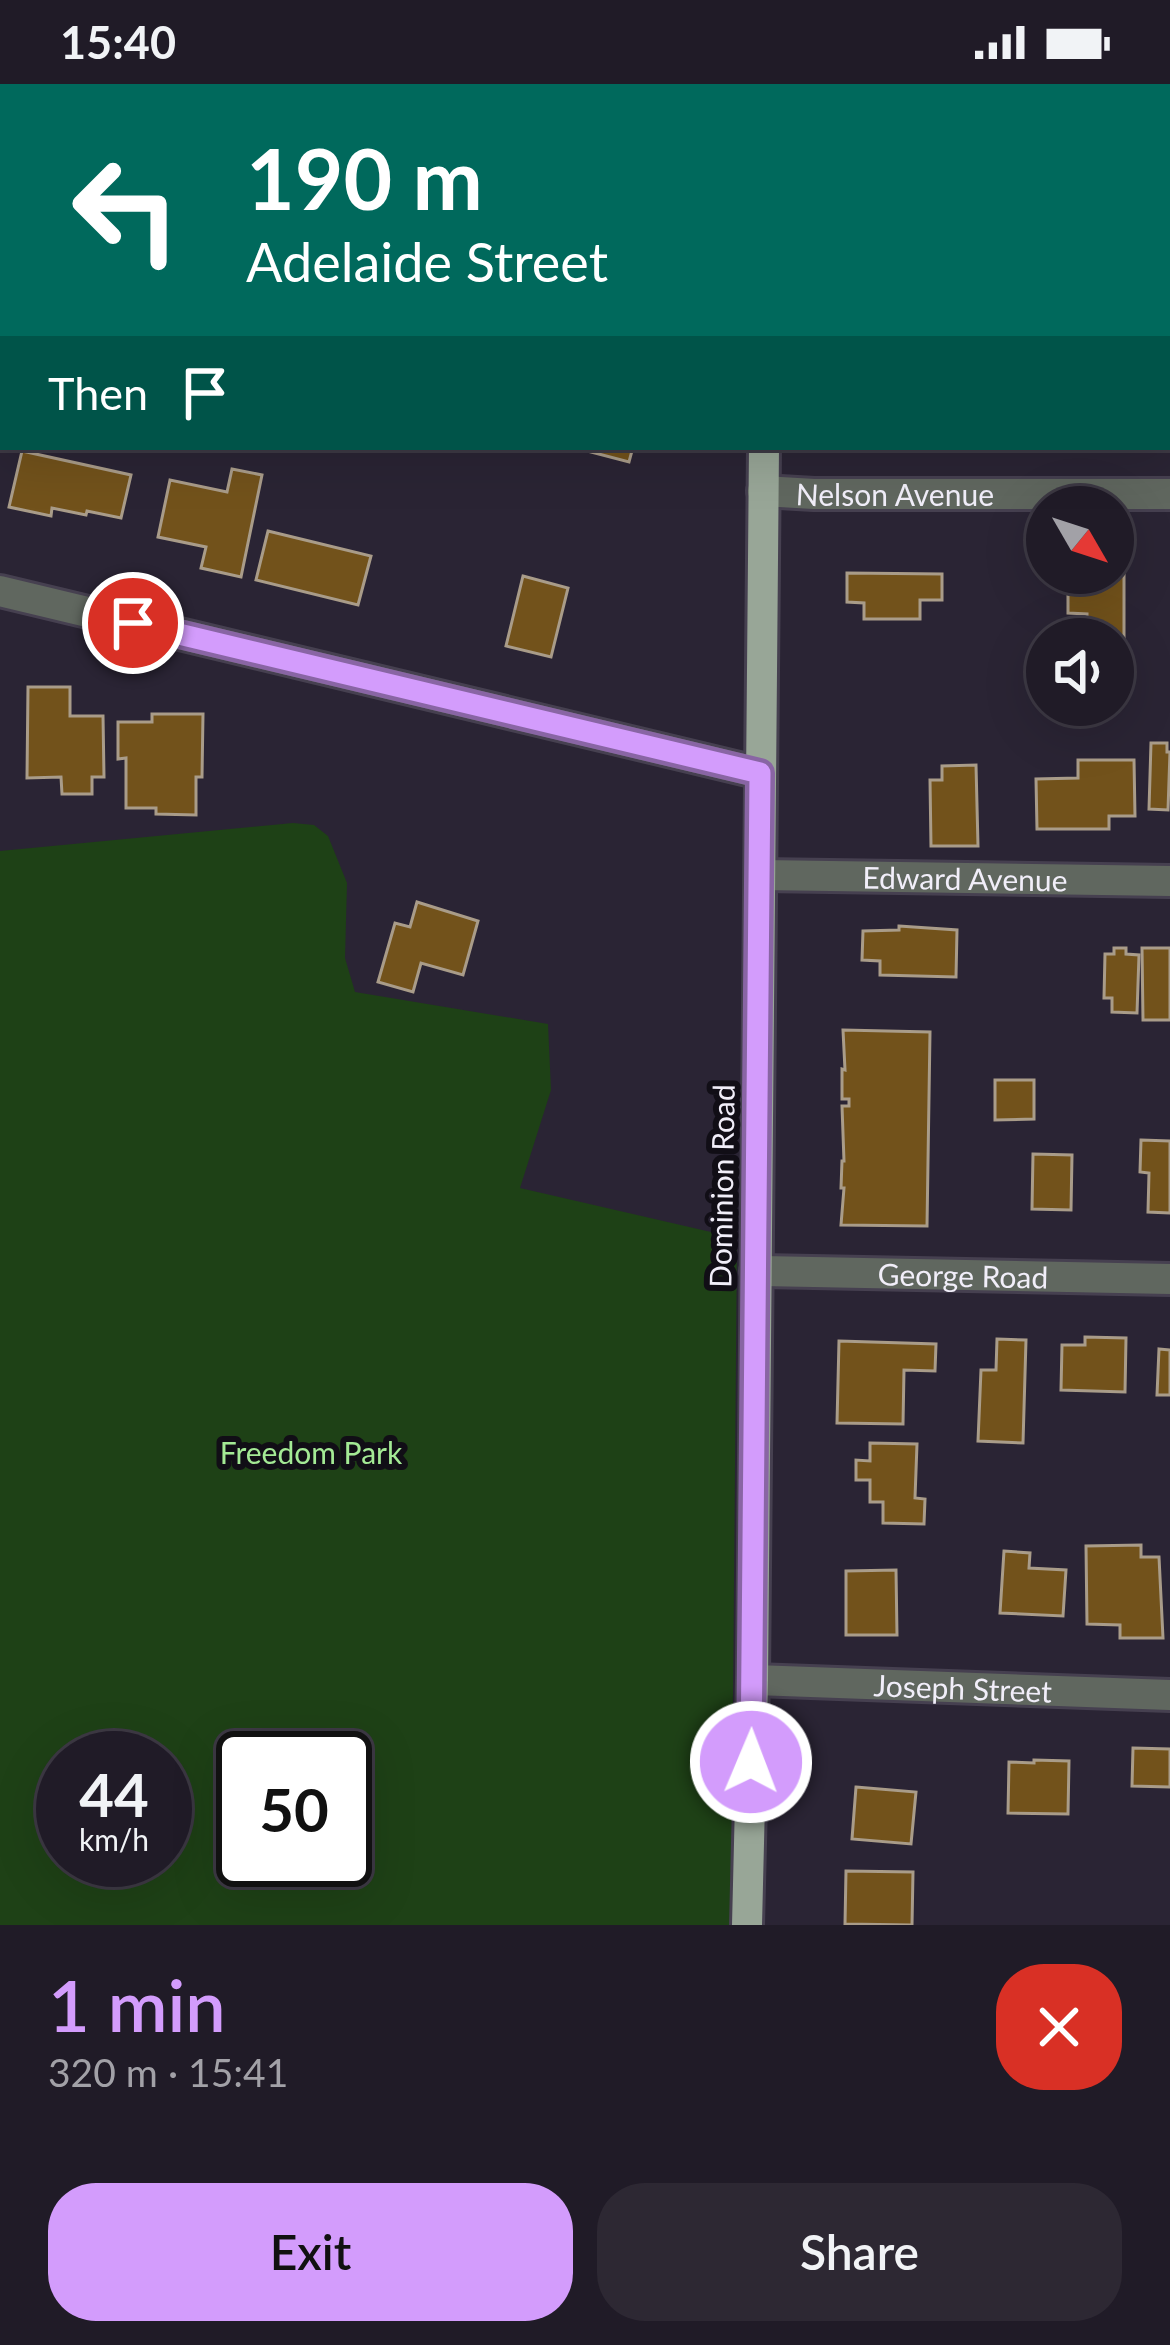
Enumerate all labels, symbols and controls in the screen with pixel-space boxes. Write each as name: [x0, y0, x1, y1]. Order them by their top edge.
text: 15:40: [60, 15, 176, 69]
text: 190 m: [246, 127, 483, 228]
icon: left: [48, 132, 204, 288]
text: Adelaide Street: [246, 229, 608, 294]
icon: arrive: [172, 360, 238, 426]
text: Then: [48, 366, 148, 420]
street label: Nelson Avenue: [795, 475, 994, 512]
north arrow: [1026, 486, 1134, 594]
map controls: [1026, 486, 1134, 726]
pin: [82, 572, 184, 674]
icon: arrive: [100, 590, 166, 656]
button: sound: [1026, 618, 1134, 726]
street label: Edward Avenue: [862, 858, 1068, 897]
street label: Dominion Road: [701, 1084, 741, 1288]
street label: George Road: [877, 1255, 1049, 1295]
park label: Freedom Park: [220, 1434, 403, 1470]
street label: Joseph Street: [873, 1666, 1053, 1709]
position arrow: [688, 1699, 814, 1825]
speed limit sign: 50: [216, 1731, 372, 1887]
text: 44: [79, 1758, 149, 1830]
text: km/h: [79, 1821, 149, 1857]
text: 1 min: [48, 1961, 226, 2047]
button: close: [996, 1964, 1122, 2090]
text: 320 m · 15:41: [48, 2049, 288, 2095]
button: Exit: [48, 2183, 573, 2321]
button: Share: [597, 2183, 1122, 2321]

